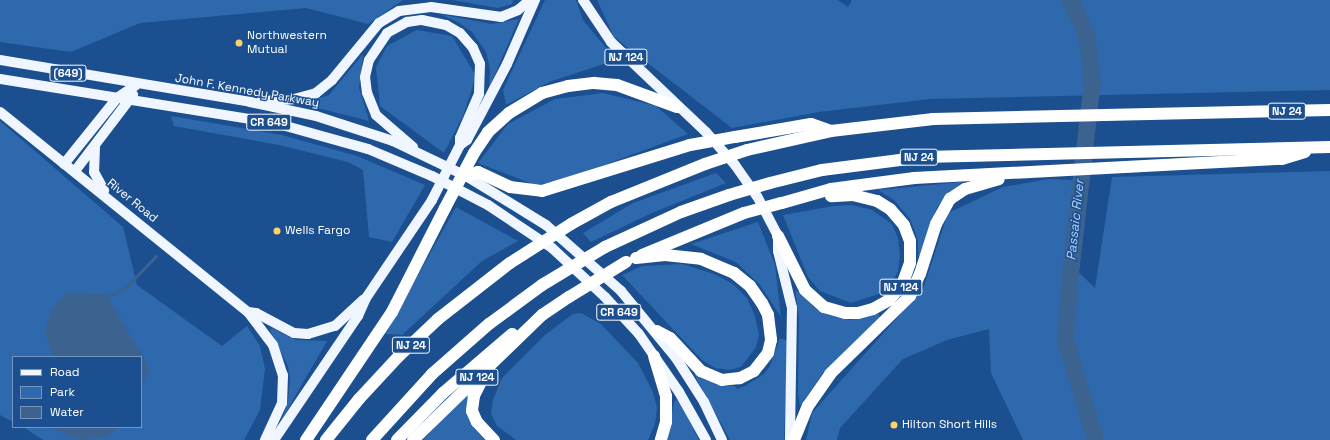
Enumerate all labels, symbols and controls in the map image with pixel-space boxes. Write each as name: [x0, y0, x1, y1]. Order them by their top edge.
place label: Northwestern Mutual: [247, 29, 327, 57]
marker: Northwestern Mutual: [234, 38, 244, 48]
road number: NJ 124: [604, 48, 648, 66]
road number: (649): [49, 64, 87, 82]
street label: John F. Kennedy Parkway: [174, 71, 320, 111]
road number: NJ 24: [1267, 102, 1307, 120]
road number: CR 649: [246, 113, 292, 131]
road number: NJ 24: [899, 148, 939, 166]
street label: River Road: [104, 176, 160, 226]
water label: Passaic River: [1064, 179, 1088, 261]
place label: Wells Fargo: [285, 224, 350, 238]
marker: Wells Fargo: [272, 226, 282, 236]
road number: NJ 124: [879, 278, 923, 296]
road number: CR 649: [596, 303, 642, 321]
road number: NJ 24: [391, 336, 431, 354]
legend: [12, 356, 142, 428]
text: Road: [50, 364, 79, 380]
road number: NJ 124: [455, 368, 499, 386]
text: Park: [50, 384, 75, 400]
text: Water: [50, 404, 84, 420]
place label: Hilton Short Hills: [902, 418, 997, 432]
marker: Hilton Short Hills: [889, 420, 899, 430]

